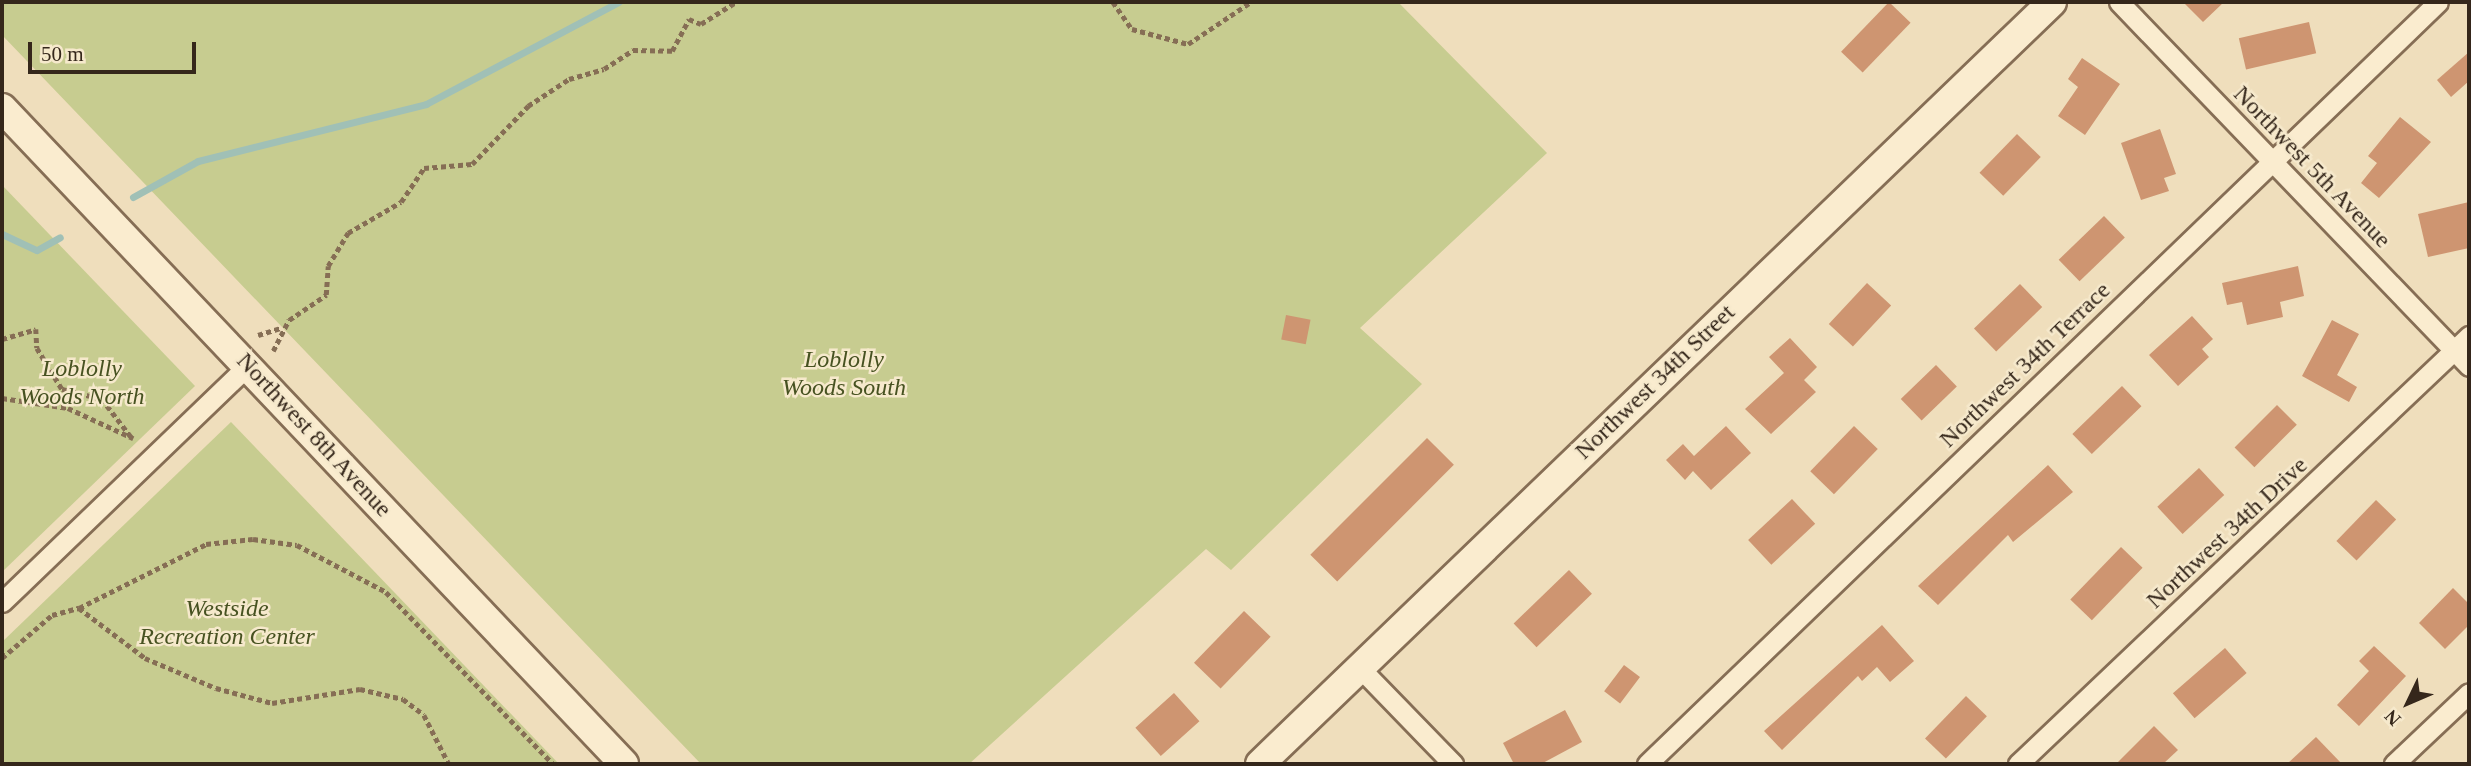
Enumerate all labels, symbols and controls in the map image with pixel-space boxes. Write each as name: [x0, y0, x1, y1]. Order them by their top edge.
scale bar: [32, 28, 200, 72]
text: 50 m: [41, 42, 84, 66]
street label: Northwest 5th Avenue: [2227, 79, 2397, 255]
street label: Northwest 34th Terrace: [1934, 276, 2116, 454]
street label: Northwest 34th Street: [1569, 298, 1741, 466]
street label: Northwest 8th Avenue: [230, 346, 398, 524]
park label: Loblolly Woods South: [782, 346, 906, 402]
park label: Loblolly Woods North: [19, 355, 145, 411]
street label: Northwest 34th Drive: [2141, 451, 2313, 615]
park label: Westside Recreation Center: [139, 595, 315, 651]
north arrow: [2373, 668, 2443, 738]
text: N: [2380, 706, 2405, 730]

